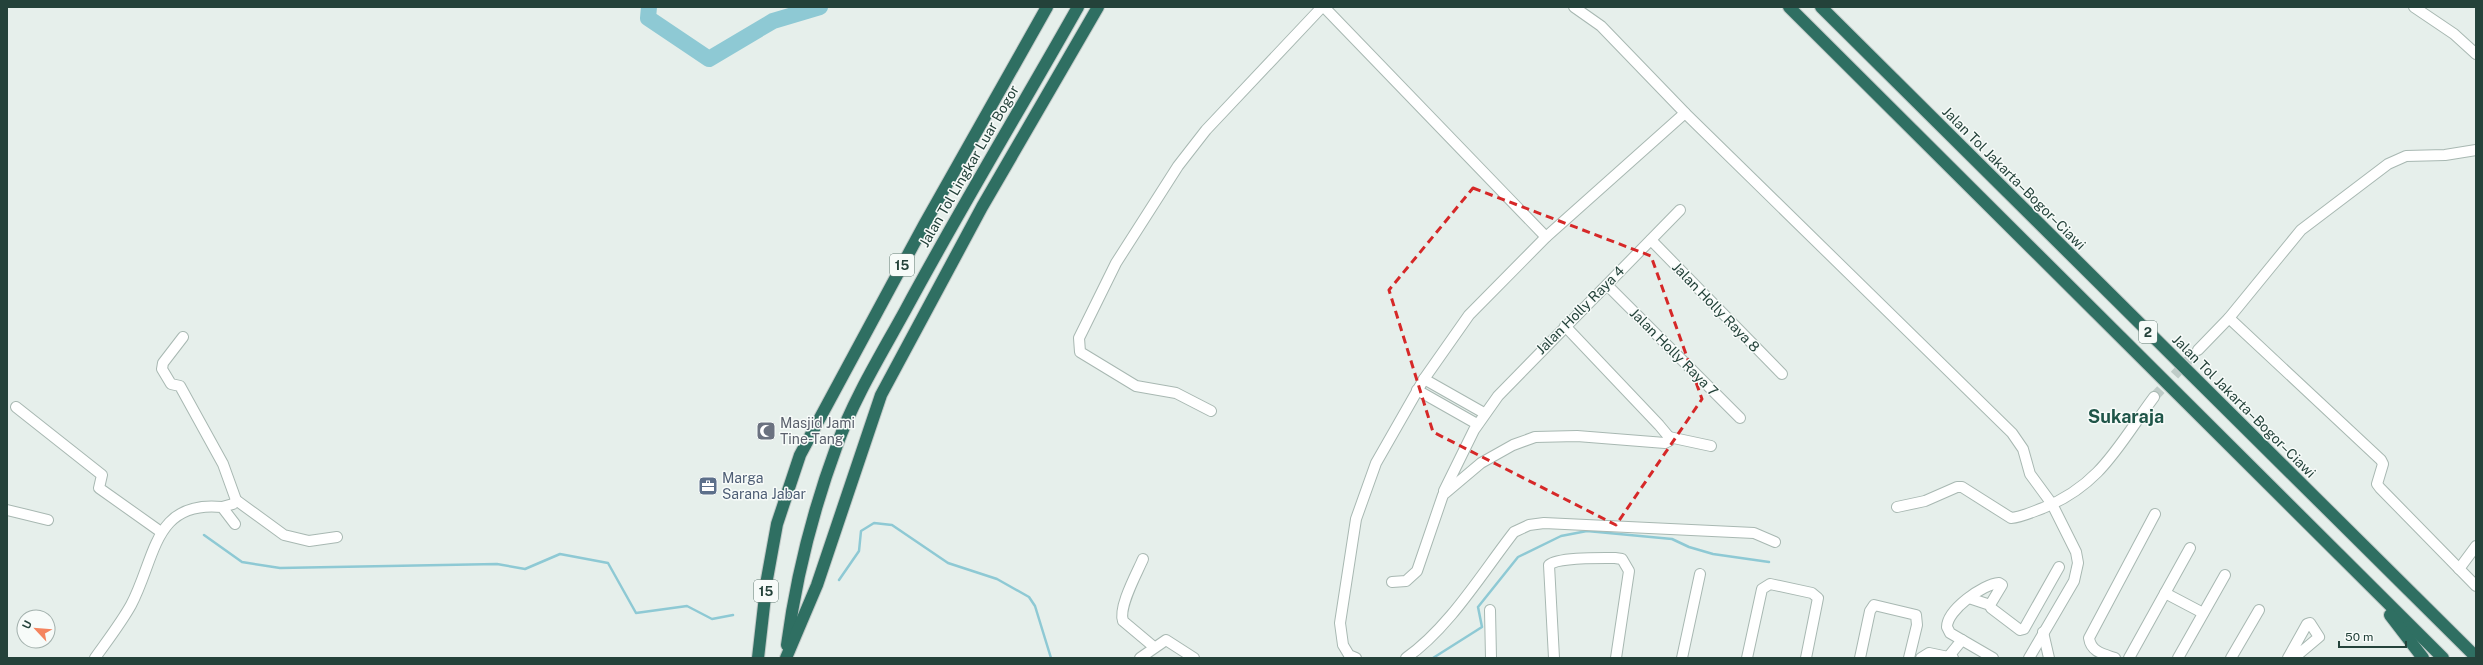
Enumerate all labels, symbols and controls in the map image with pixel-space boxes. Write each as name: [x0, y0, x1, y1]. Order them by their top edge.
street label: Jalan Tol Lingkar Luar Bogor: [916, 82, 1022, 250]
street label: Jalan Tol Jakarta–Bogor–Ciawi: [1939, 103, 2089, 253]
road number: 15: [890, 254, 914, 276]
street label: Jalan Holly Raya 8: [1669, 259, 1763, 355]
street label: Jalan Holly Raya 4: [1533, 262, 1628, 357]
street label: Jalan Holly Raya 7: [1627, 305, 1721, 399]
road number: 2: [2139, 321, 2157, 343]
street label: Jalan Tol Jakarta–Bogor–Ciawi: [2169, 331, 2319, 481]
district label: Sukaraja: [2088, 406, 2164, 427]
place label: Masjid Jami Tine-Tang: [780, 415, 855, 447]
mosque icon: Masjid Jami Tine-Tang: [755, 420, 777, 442]
place label: Marga Sarana Jabar: [722, 470, 806, 502]
office icon: Marga Sarana Jabar: [697, 475, 719, 497]
road number: 15: [754, 580, 778, 602]
north arrow: [16, 609, 56, 649]
text: U: [20, 618, 34, 631]
scale bar: [2339, 623, 2406, 649]
text: 50 m: [2345, 630, 2373, 644]

